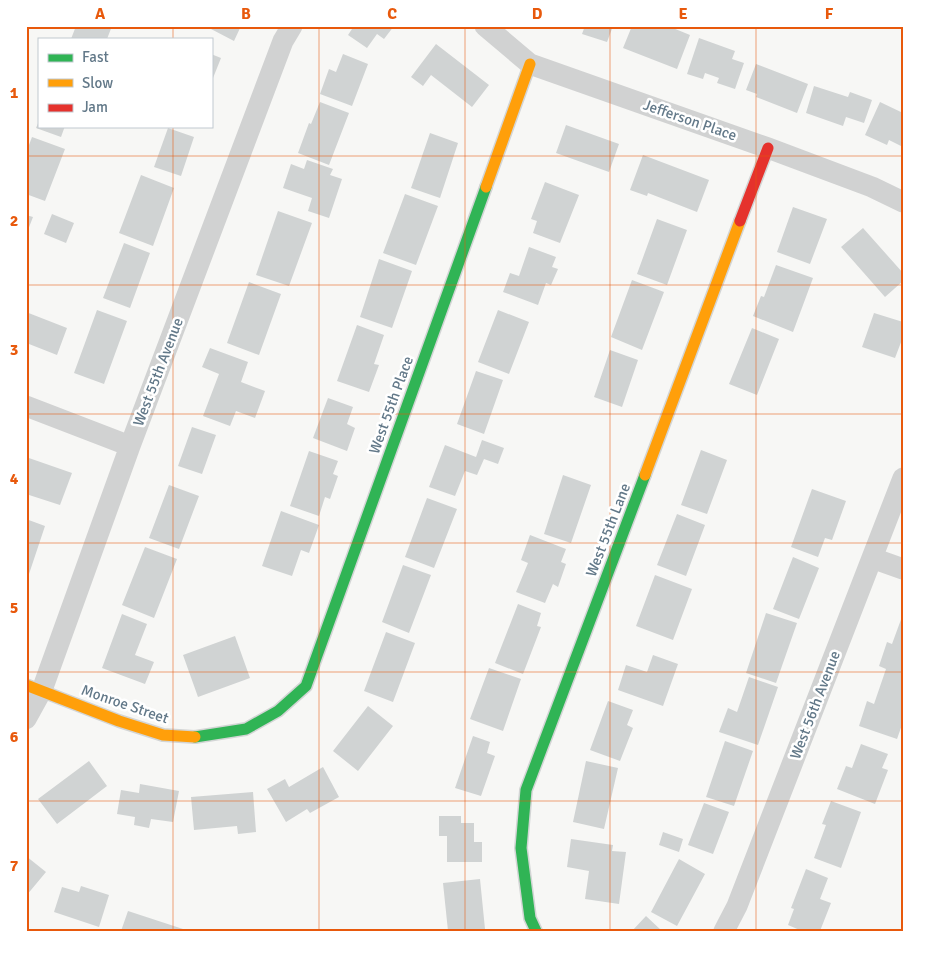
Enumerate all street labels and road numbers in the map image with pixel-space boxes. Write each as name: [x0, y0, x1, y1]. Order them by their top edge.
street label: Jefferson Place: [641, 96, 739, 144]
street label: West 55th Avenue: [129, 315, 187, 429]
street label: West 55th Place: [365, 354, 417, 456]
street label: West 55th Lane: [582, 481, 634, 579]
street label: West 56th Avenue: [786, 648, 844, 762]
street label: Monroe Street: [79, 681, 171, 727]

